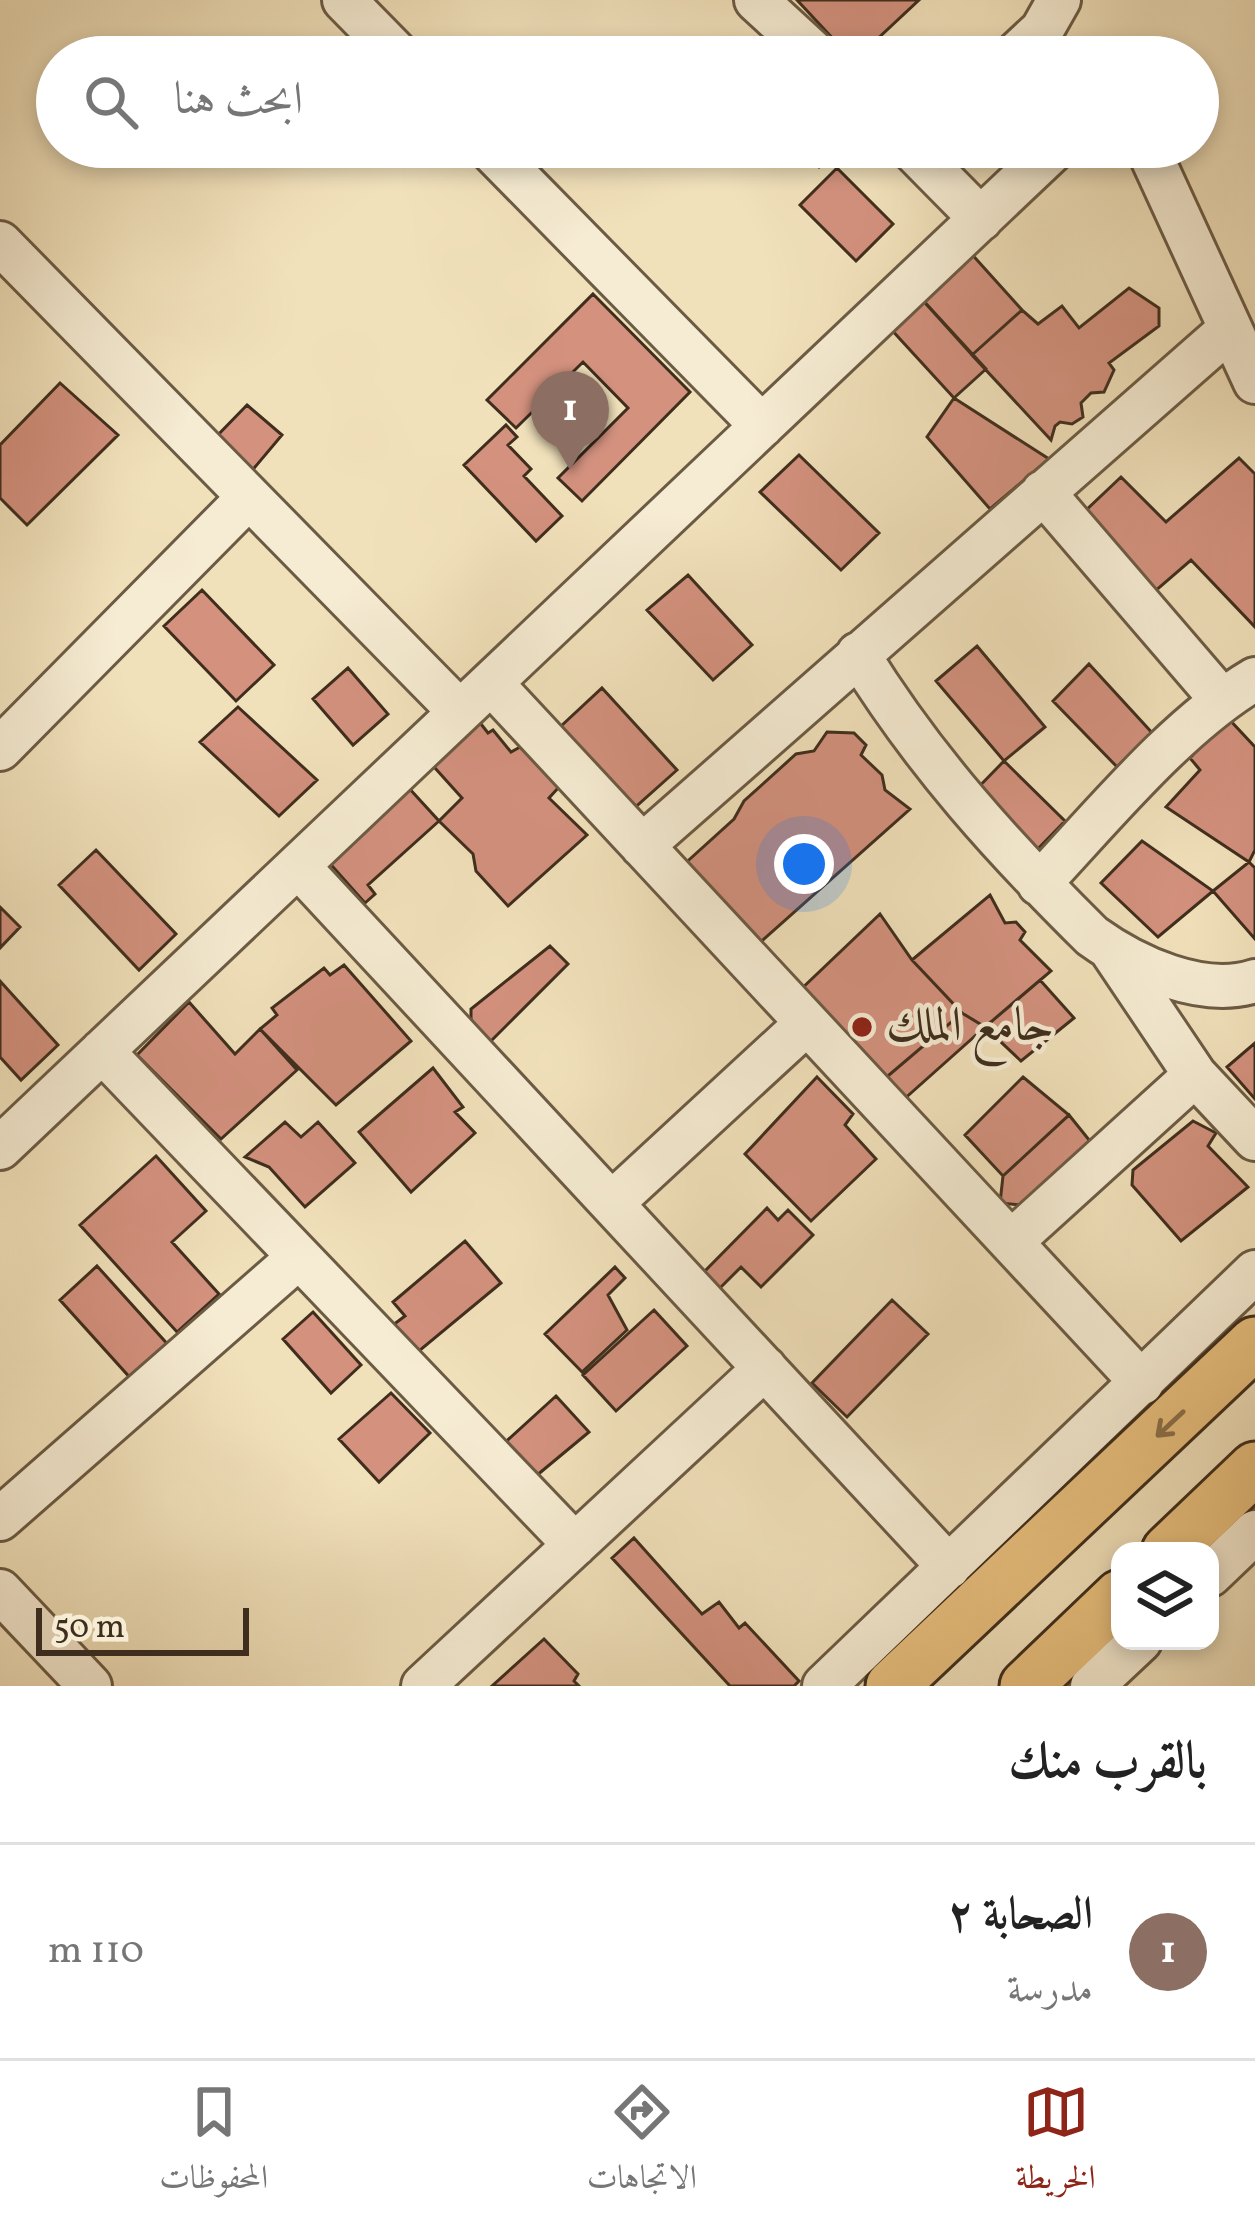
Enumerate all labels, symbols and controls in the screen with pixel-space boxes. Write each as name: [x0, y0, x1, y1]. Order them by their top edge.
search box: [36, 36, 1219, 168]
icon: search: [78, 69, 144, 135]
text: ابحث هنا: [174, 70, 303, 133]
pin: 1: [531, 371, 609, 470]
your location: [774, 834, 834, 894]
place label: جامع الملك: [886, 994, 1054, 1067]
marker: جامع الملك: [849, 1014, 875, 1040]
one-way arrow: [1156, 1409, 1185, 1437]
map controls: [1111, 1542, 1219, 1650]
button: layers: [1111, 1542, 1219, 1650]
scale bar: [36, 1602, 249, 1655]
text: 50 m: [54, 1606, 125, 1652]
text: بالقرب منك: [1008, 1728, 1207, 1799]
text: الصحابة ٢: [948, 1885, 1093, 1948]
text: 110 m: [48, 1925, 144, 1979]
text: 1: [1160, 1925, 1176, 1979]
text: مدرسة: [1007, 1964, 1093, 2018]
tab: المحفوظات: [159, 2079, 268, 2209]
tab: الاتجاهات: [587, 2079, 697, 2209]
tab: الخريطة: [1015, 2079, 1096, 2209]

